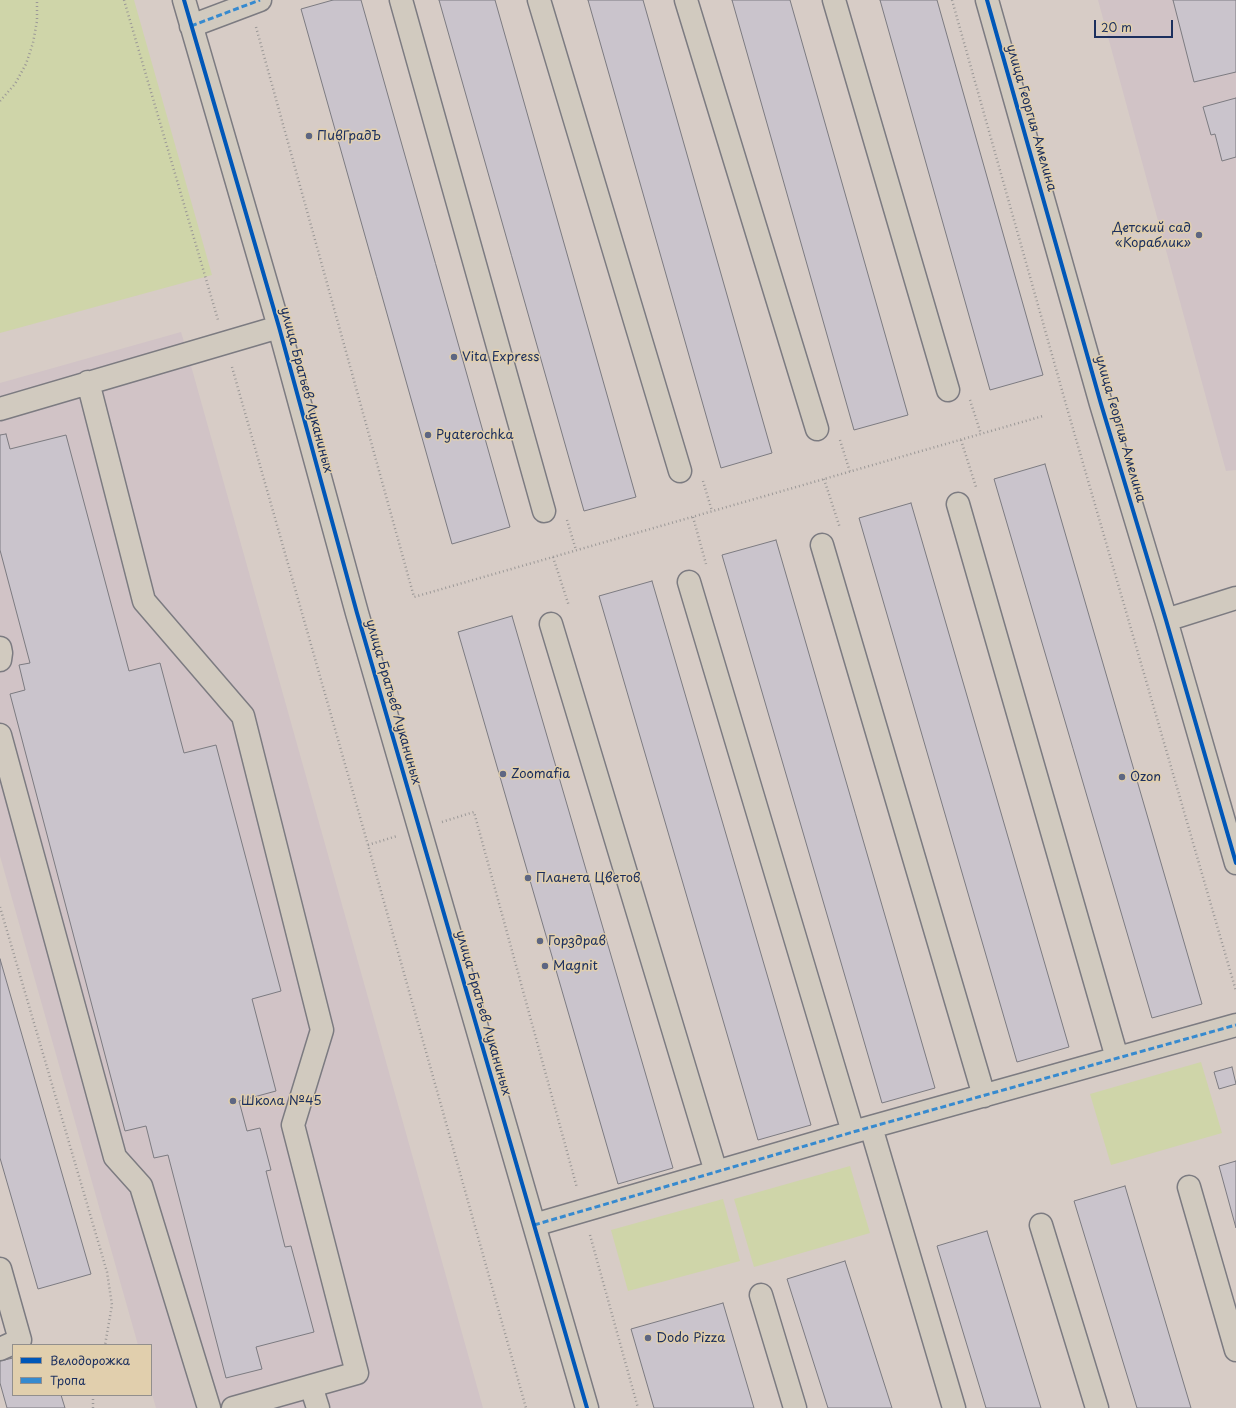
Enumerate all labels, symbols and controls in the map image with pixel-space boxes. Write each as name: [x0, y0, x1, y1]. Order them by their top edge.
scale bar: [1096, 12, 1175, 38]
text: 20 m: [1101, 18, 1132, 36]
street label: улица Георгия Амелина: [1003, 43, 1059, 193]
place label: ПивГрадЪ: [317, 128, 381, 144]
marker: ПивГрадЪ: [304, 131, 314, 141]
place label: Детский сад «Кораблик»: [1112, 220, 1191, 251]
marker: Детский сад «Кораблик»: [1194, 230, 1204, 240]
street label: улица Братьев Луканиных: [276, 305, 336, 475]
place label: Vita Express: [462, 349, 539, 365]
marker: Vita Express: [449, 352, 459, 362]
street label: улица Георгия Амелина: [1092, 354, 1148, 504]
place label: Pyaterochka: [436, 427, 514, 443]
marker: Pyaterochka: [423, 430, 433, 440]
street label: улица Братьев Луканиных: [362, 618, 424, 786]
place label: Zoomafia: [511, 766, 570, 782]
marker: Zoomafia: [498, 769, 508, 779]
place label: Ozon: [1130, 769, 1161, 785]
marker: Ozon: [1117, 772, 1127, 782]
place label: Планета Цветов: [536, 870, 641, 886]
marker: Планета Цветов: [523, 873, 533, 883]
street label: улица Братьев Луканиных: [452, 929, 514, 1097]
place label: Горздрав: [548, 933, 606, 949]
marker: Горздрав: [535, 936, 545, 946]
place label: Magnit: [553, 958, 598, 974]
marker: Magnit: [540, 961, 550, 971]
place label: Школа №45: [241, 1093, 321, 1109]
marker: Школа №45: [228, 1096, 238, 1106]
place label: Dodo Pizza: [656, 1330, 725, 1346]
marker: Dodo Pizza: [643, 1333, 653, 1343]
legend: [12, 1344, 152, 1396]
text: Велодорожка: [50, 1351, 130, 1369]
text: Тропа: [50, 1371, 86, 1389]

